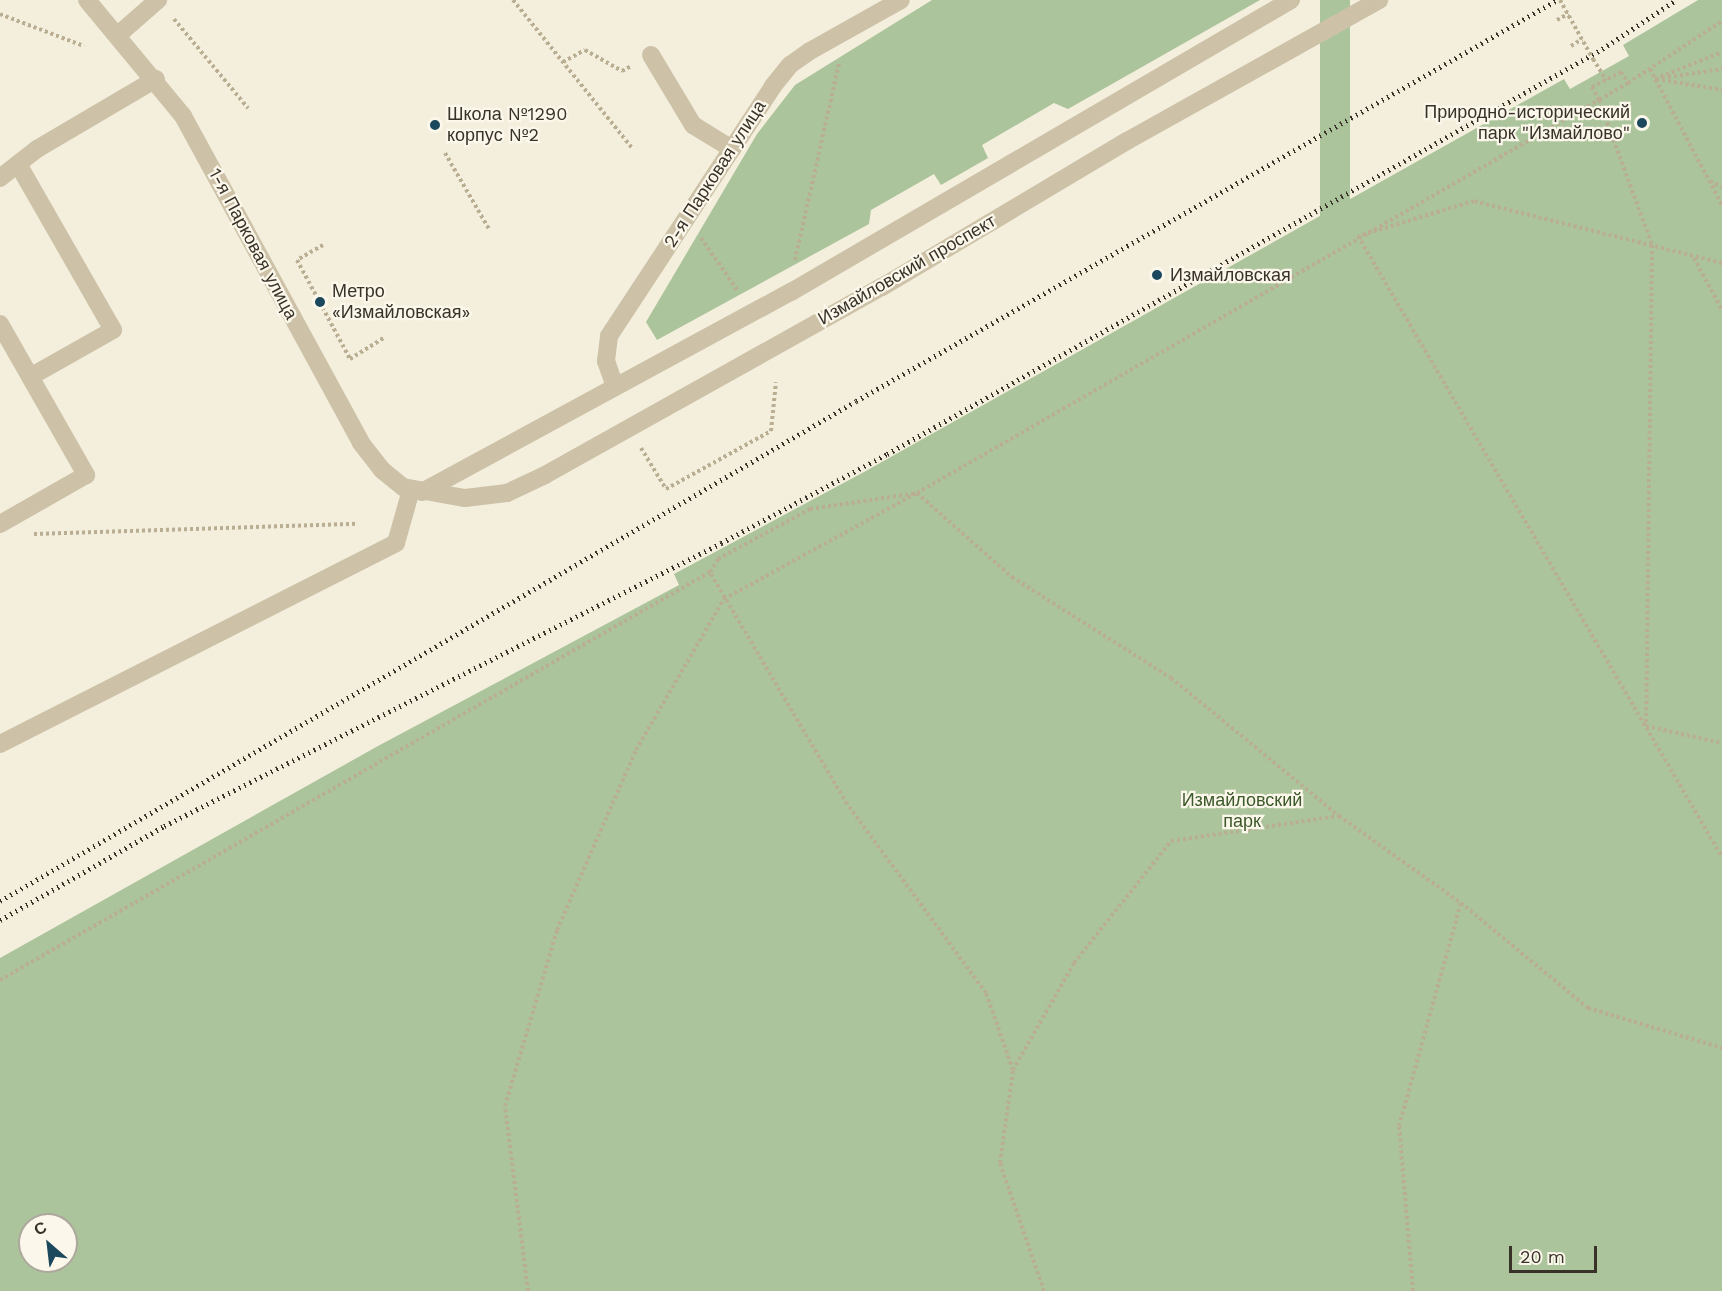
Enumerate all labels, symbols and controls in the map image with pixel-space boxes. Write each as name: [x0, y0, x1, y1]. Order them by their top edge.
street label: 2-я Парковая улица: [659, 96, 771, 252]
place label: Природно-исторический парк "Измайлово": [1424, 102, 1630, 144]
place label: Школа №1290 корпус №2: [447, 104, 567, 146]
marker: Природно-исторический парк "Измайлово": [1635, 116, 1649, 130]
marker: Школа №1290 корпус №2: [428, 118, 442, 132]
street label: 1-я Парковая улица: [204, 165, 302, 323]
street label: Измайловский проспект: [814, 210, 1000, 330]
place label: Измайловская: [1170, 264, 1291, 286]
marker: Измайловская: [1148, 266, 1166, 284]
place label: Метро «Измайловская»: [332, 281, 470, 324]
marker: Метро «Измайловская»: [313, 295, 327, 309]
park label: Измайловский парк: [1182, 790, 1302, 832]
north arrow: [18, 1213, 78, 1273]
text: С: [31, 1217, 50, 1240]
scale bar: [1512, 1234, 1600, 1272]
text: 20 m: [1520, 1246, 1565, 1267]

